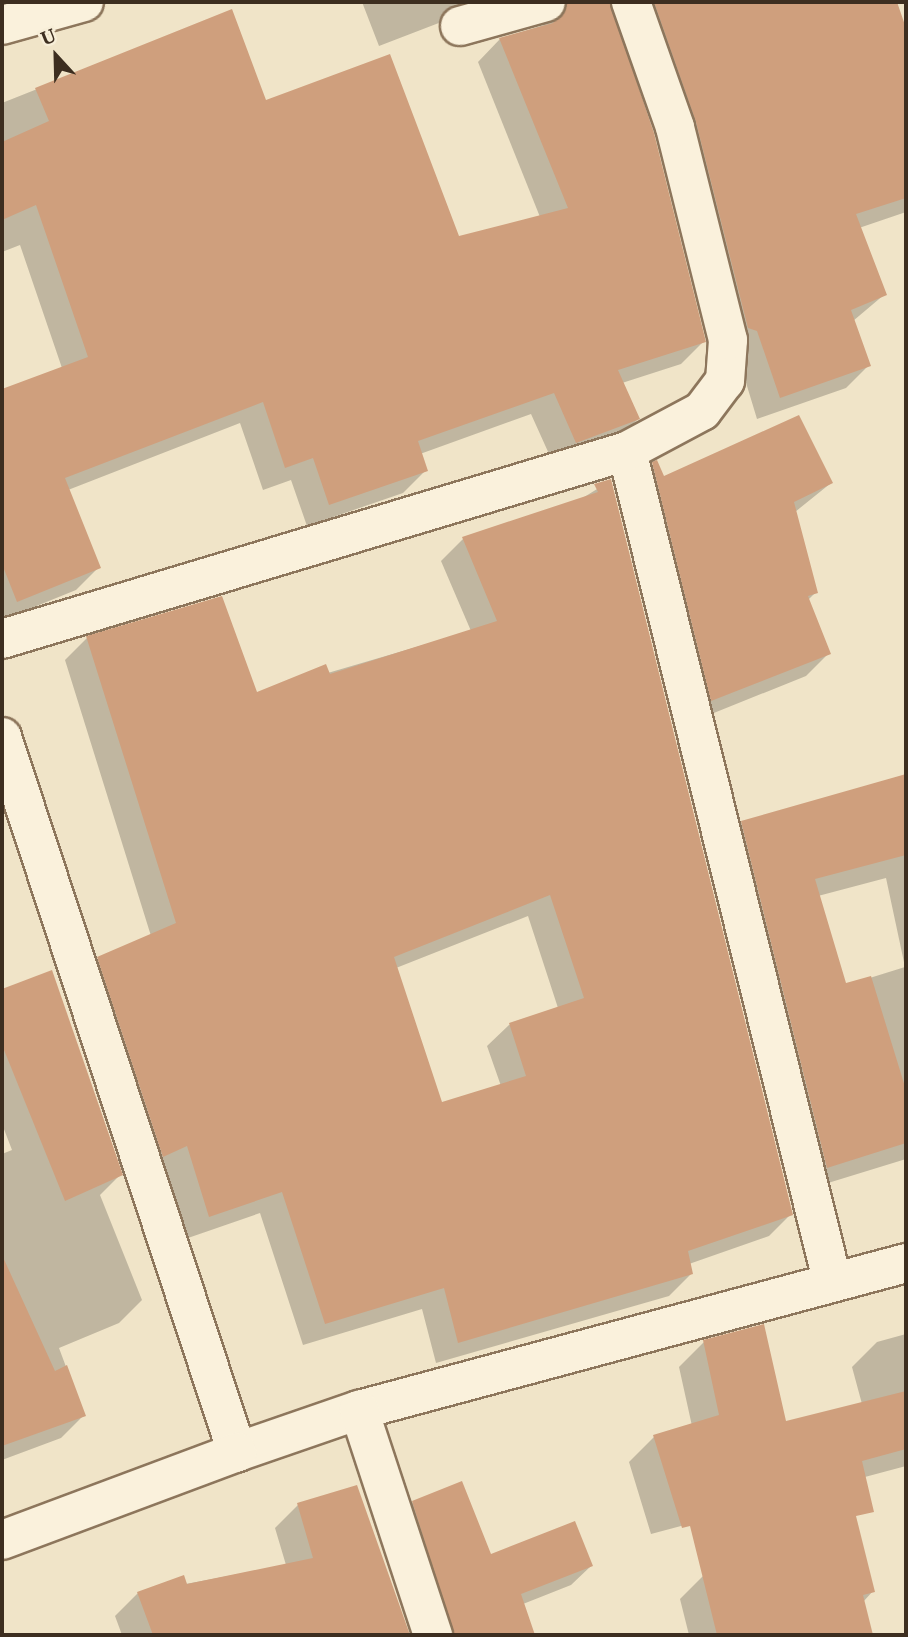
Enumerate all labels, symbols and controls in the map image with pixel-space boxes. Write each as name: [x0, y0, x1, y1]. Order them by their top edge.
north arrow: [21, 21, 91, 91]
text: U: [37, 23, 59, 50]

